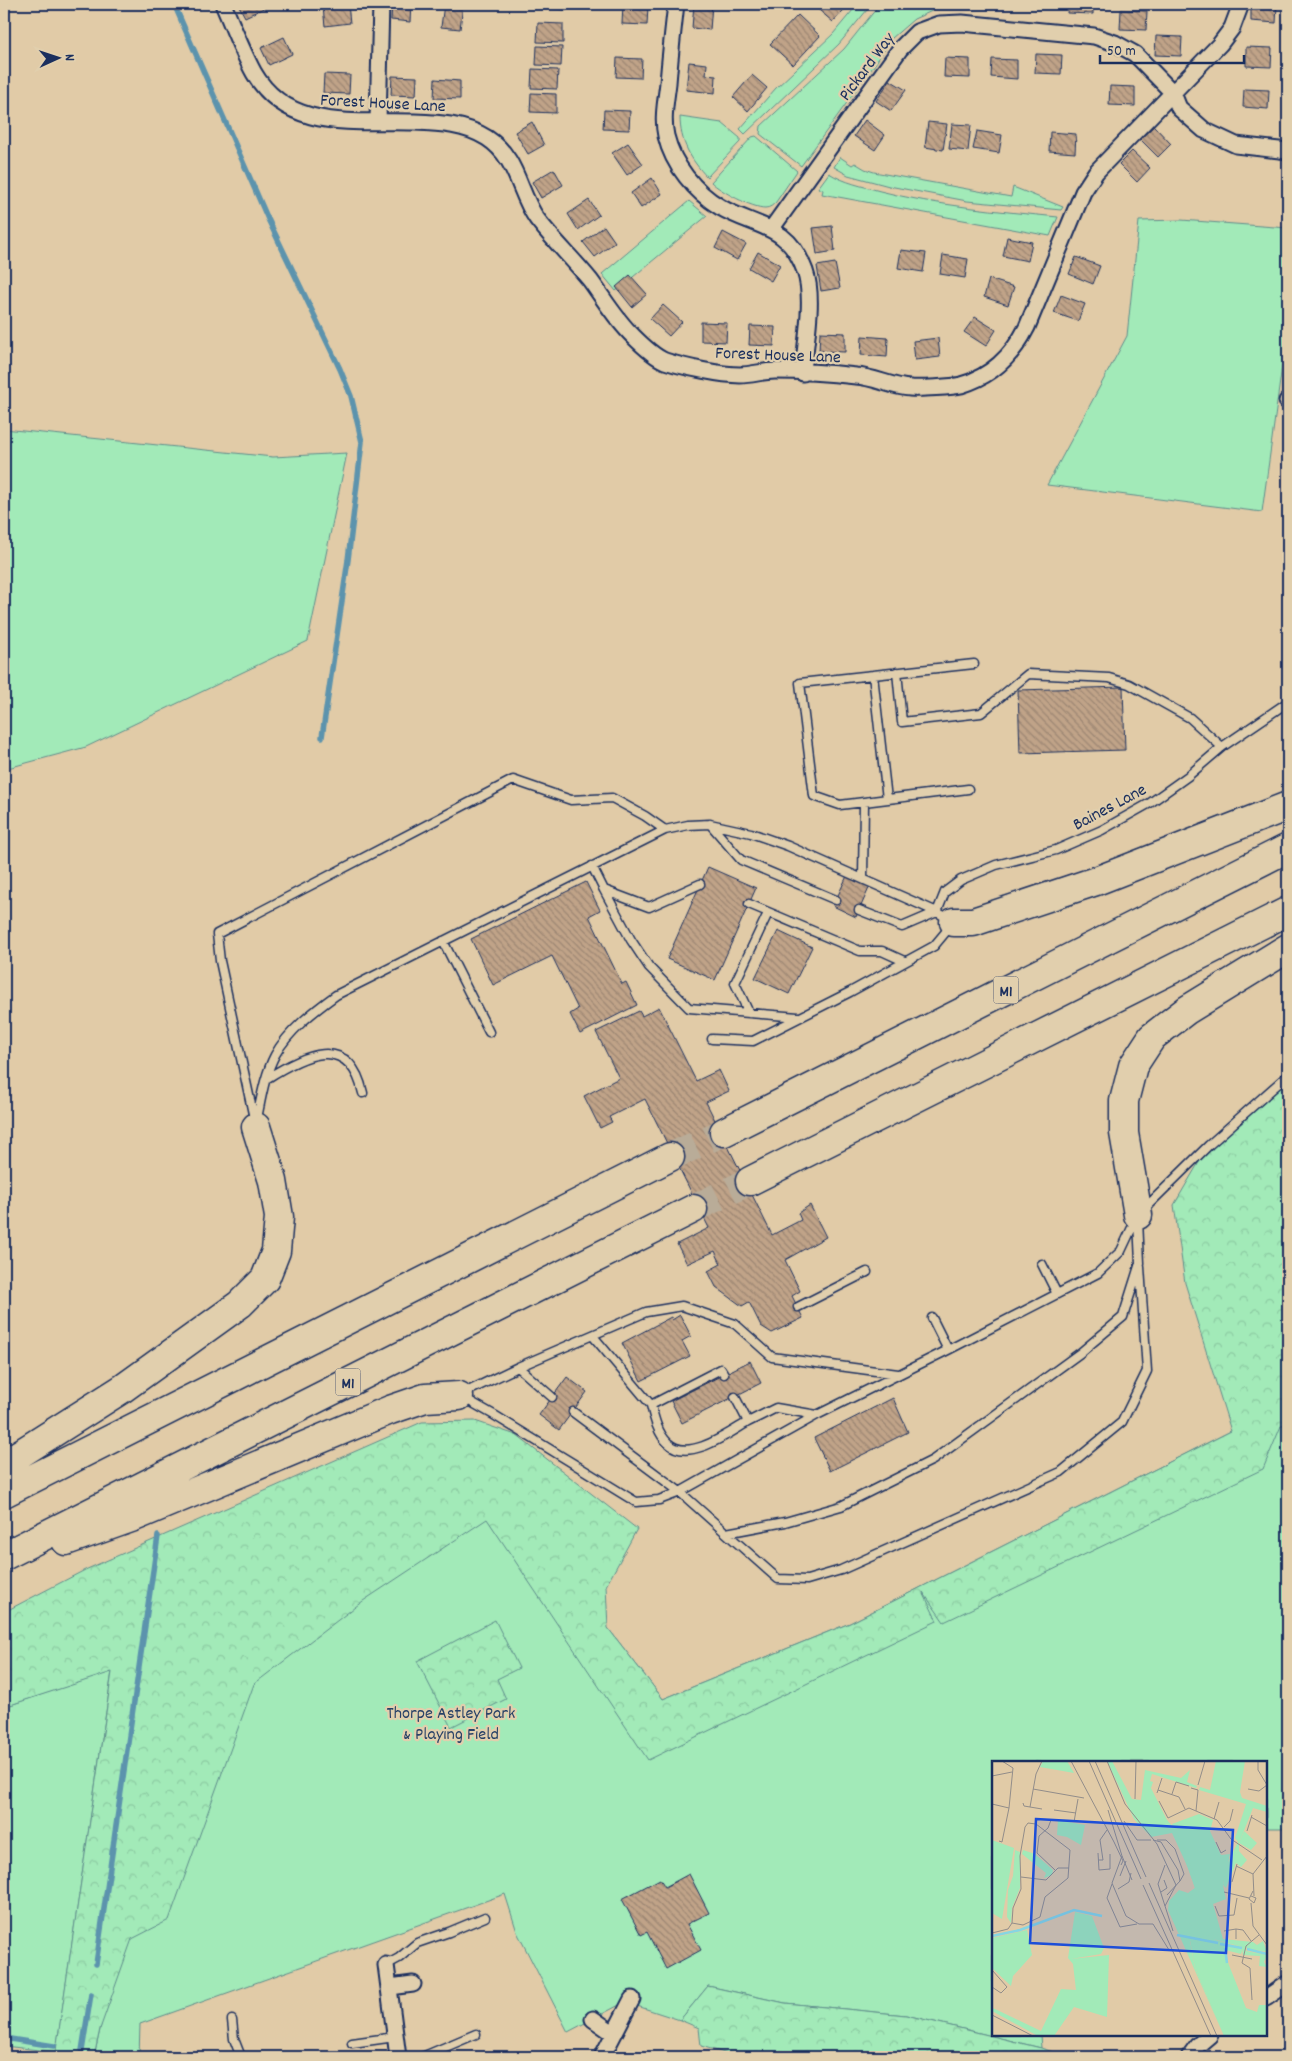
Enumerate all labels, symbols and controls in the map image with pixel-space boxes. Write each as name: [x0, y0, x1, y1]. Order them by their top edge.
street label: Pickard Way: [834, 28, 902, 107]
north arrow: [32, 32, 82, 82]
scale bar: [1100, 32, 1243, 64]
text: 50 m: [1107, 41, 1136, 63]
text: N: [59, 53, 79, 61]
street label: Forest House Lane: [319, 89, 446, 120]
street label: Forest House Lane: [715, 342, 841, 371]
street label: Baines Lane: [1069, 778, 1152, 838]
road number: M1: [994, 976, 1018, 1004]
road number: M1: [336, 1368, 360, 1395]
park label: Thorpe Astley Park & Playing Field: [387, 1702, 515, 1748]
inset map: [992, 1761, 1267, 2036]

